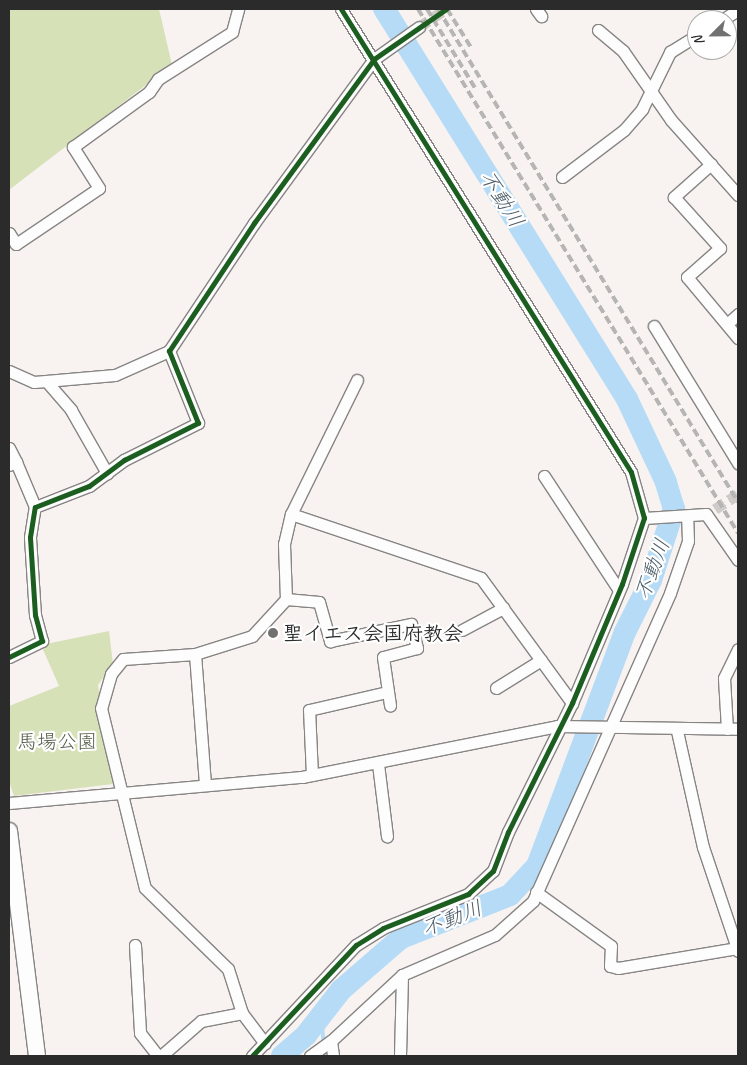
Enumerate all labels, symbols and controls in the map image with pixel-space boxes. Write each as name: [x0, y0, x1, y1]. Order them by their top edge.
north arrow: [687, 10, 737, 60]
text: N: [689, 33, 708, 48]
water label: 不動川: [475, 166, 529, 232]
water label: 不動川: [629, 535, 675, 603]
place label: 聖イエス会国府教会: [283, 621, 463, 645]
marker: 聖イエス会国府教会: [267, 627, 279, 639]
park label: 馬場公園: [17, 729, 97, 753]
water label: 不動川: [418, 895, 486, 941]

